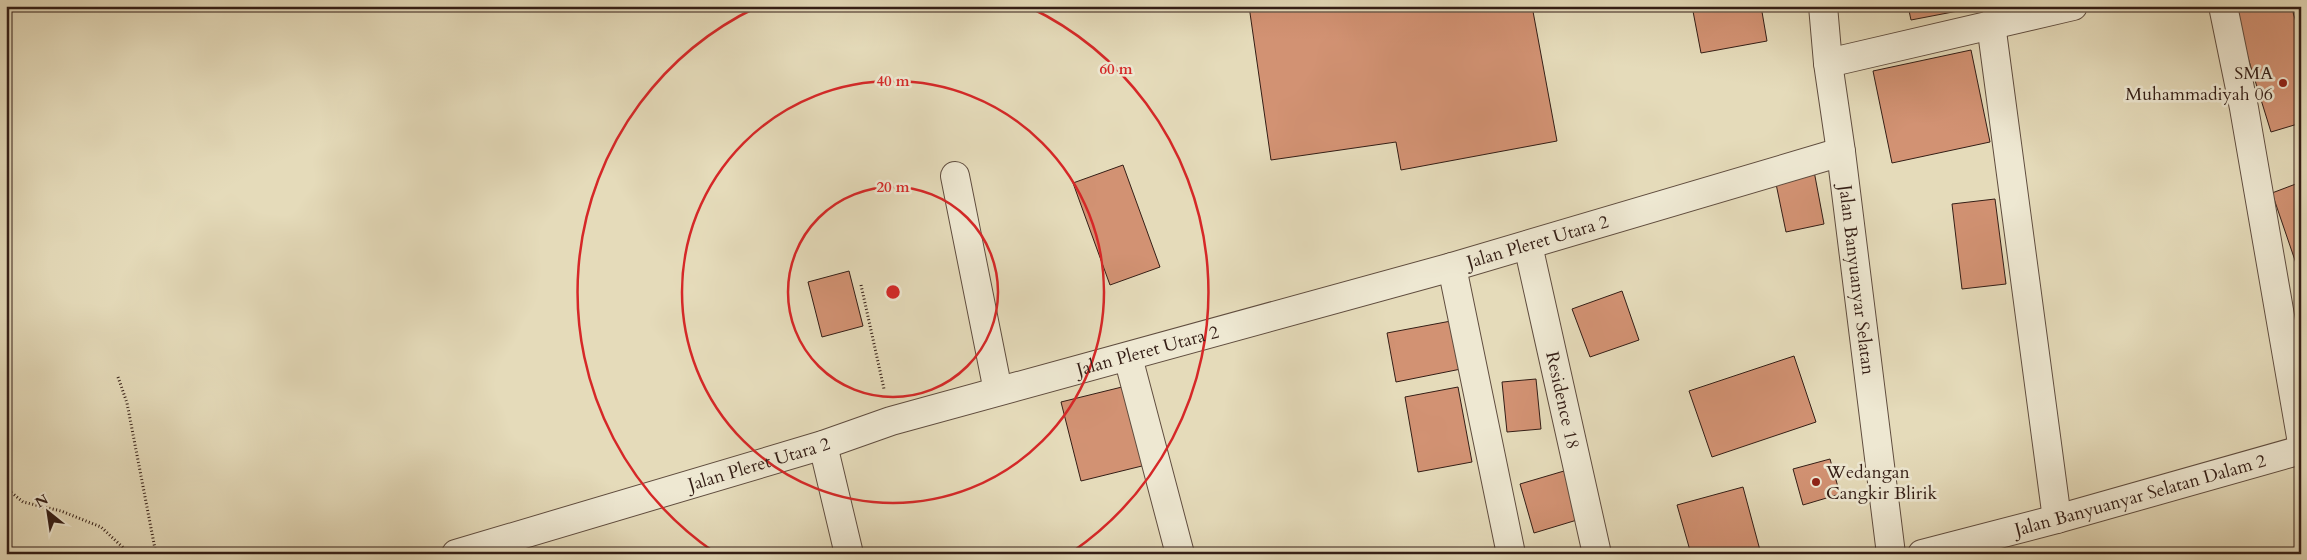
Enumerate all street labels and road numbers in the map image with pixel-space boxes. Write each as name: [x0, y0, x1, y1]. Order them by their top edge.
street label: Jalan Banyuanyar Selatan: [1832, 181, 1881, 377]
street label: Jalan Pleret Utara 2: [1461, 209, 1611, 275]
street label: Jalan Pleret Utara 2: [1071, 319, 1222, 383]
street label: Residence 18: [1540, 349, 1586, 451]
street label: Jalan Pleret Utara 2: [682, 431, 833, 498]
street label: Jalan Banyuanyar Selatan Dalam 2: [2009, 448, 2269, 543]

